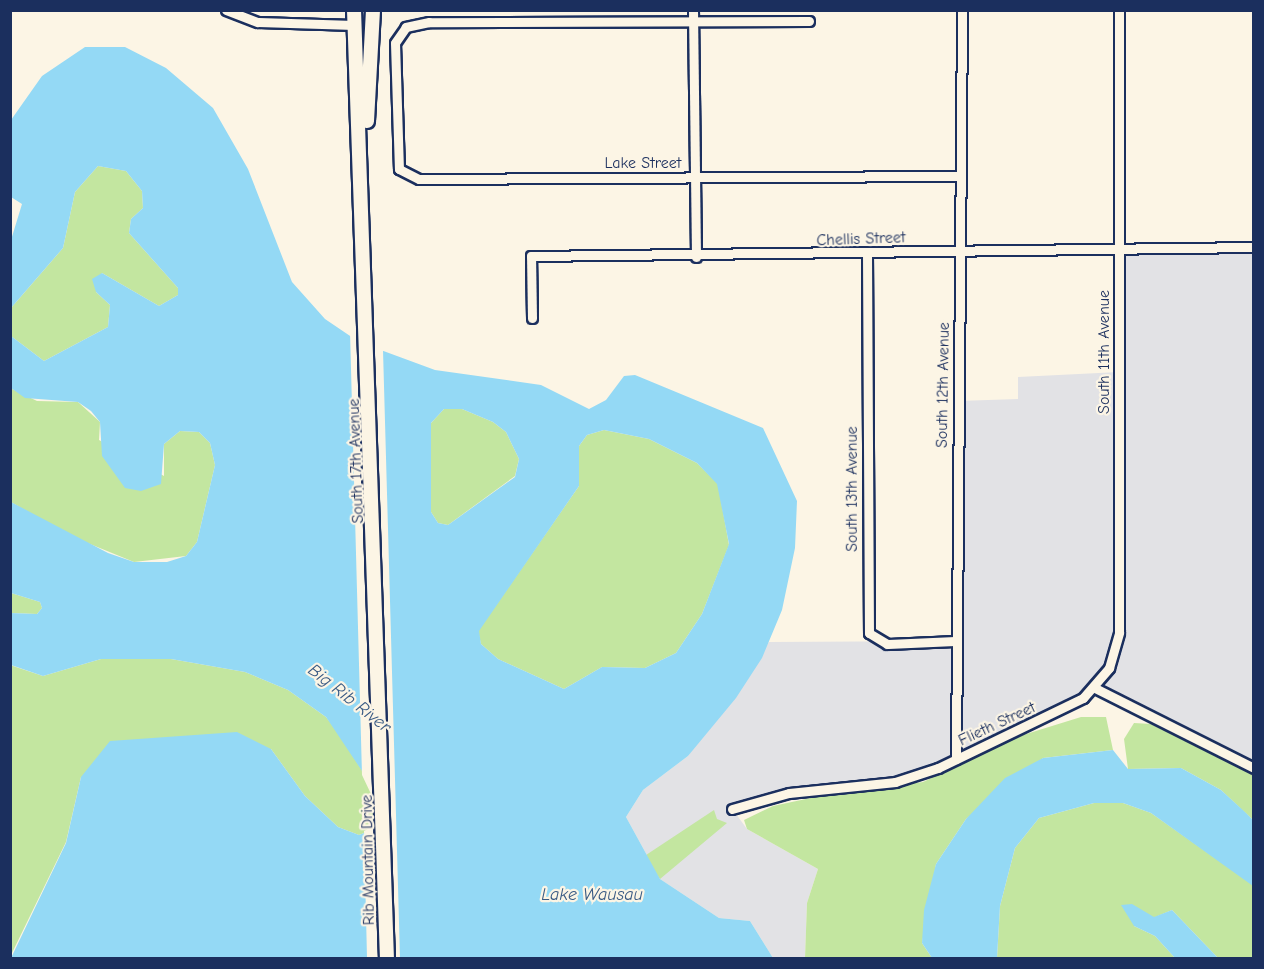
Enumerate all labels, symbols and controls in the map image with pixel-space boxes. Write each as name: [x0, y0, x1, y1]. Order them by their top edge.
street label: Lake Street: [605, 153, 681, 173]
street label: Chellis Street: [816, 228, 906, 250]
street label: South 11th Avenue: [1094, 290, 1114, 414]
street label: South 12th Avenue: [932, 322, 954, 448]
street label: South 17th Avenue: [344, 398, 368, 524]
street label: South 13th Avenue: [842, 426, 862, 552]
water label: Big Rib River: [303, 660, 395, 738]
street label: Flieth Street: [955, 698, 1039, 750]
street label: Rib Mountain Drive: [357, 795, 379, 925]
water label: Lake Wausau: [541, 884, 643, 906]

